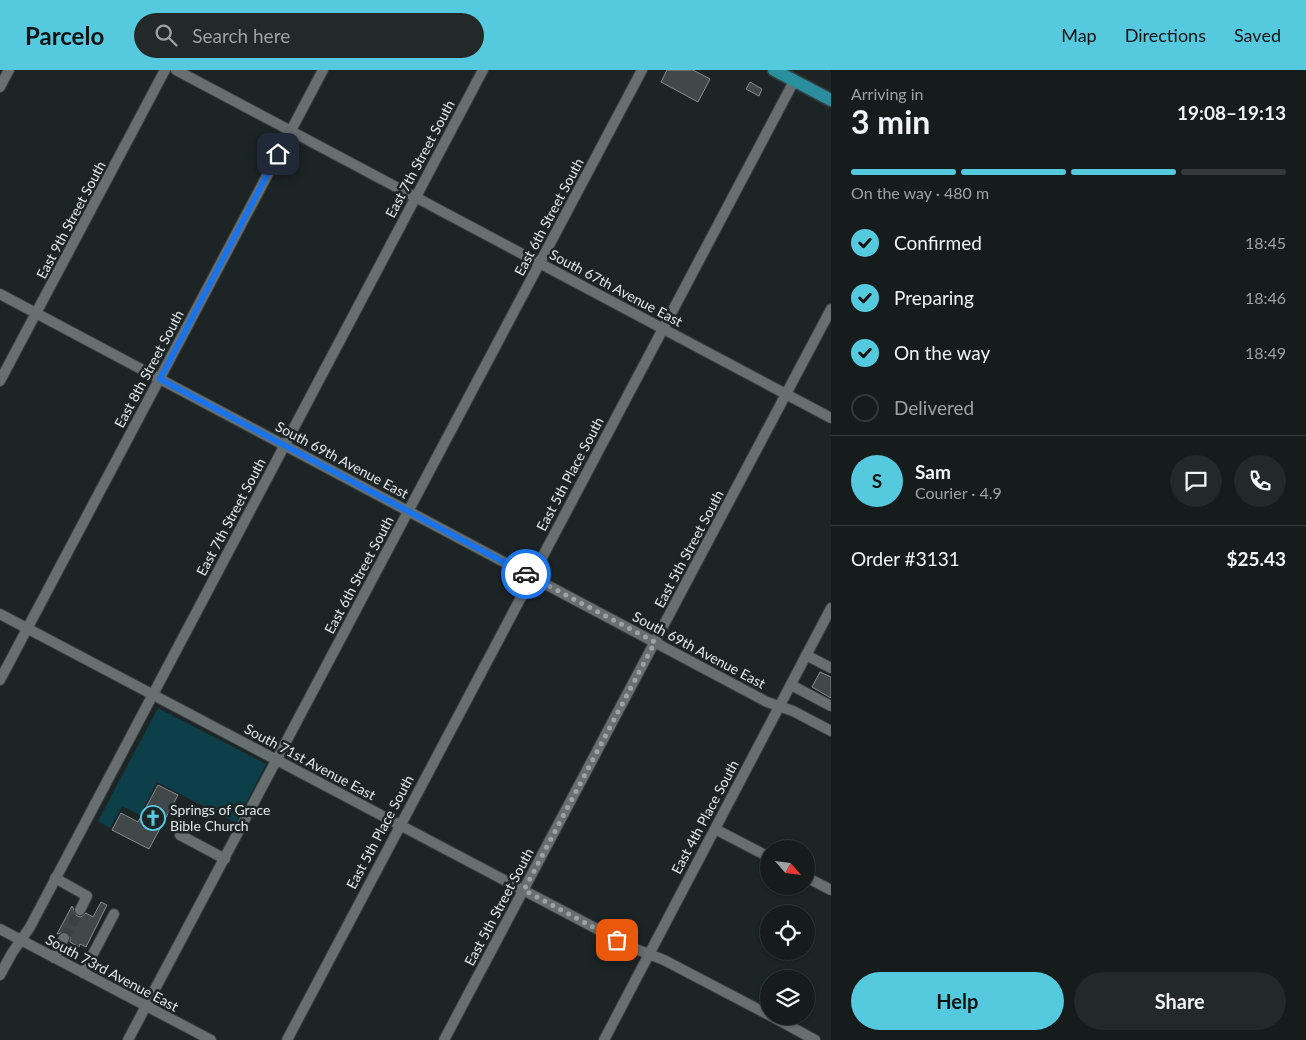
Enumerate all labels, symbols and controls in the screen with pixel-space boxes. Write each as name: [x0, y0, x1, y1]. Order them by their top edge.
search box: [134, 13, 484, 58]
text: Parcelo: [25, 21, 104, 50]
icon: search: [152, 21, 180, 49]
text: Search here: [192, 24, 290, 47]
text: Map: [1061, 24, 1097, 46]
text: Directions: [1125, 24, 1206, 46]
text: Saved: [1234, 24, 1281, 46]
text: Arriving in: [851, 84, 924, 103]
street label: East 7th Street South: [381, 97, 458, 220]
text: 19:08–19:13: [1177, 101, 1286, 124]
text: 3 min: [851, 102, 930, 141]
pin: [257, 133, 299, 175]
icon: home: [264, 140, 292, 168]
street label: East 6th Street South: [510, 155, 587, 278]
street label: East 9th Street South: [32, 158, 109, 281]
text: On the way · 480 m: [851, 183, 989, 202]
icon: check: [851, 229, 879, 257]
text: Confirmed: [894, 231, 982, 254]
text: 18:45: [1245, 233, 1286, 252]
street label: South 67th Avenue East: [547, 245, 686, 330]
icon: check: [851, 284, 879, 312]
text: Preparing: [894, 286, 974, 309]
text: 18:46: [1245, 288, 1286, 307]
street label: East 8th Street South: [110, 307, 187, 430]
icon: check: [851, 339, 879, 367]
text: On the way: [894, 341, 990, 364]
text: 18:49: [1245, 343, 1286, 362]
text: Delivered: [894, 396, 974, 419]
street label: East 5th Place South: [532, 414, 607, 534]
street label: South 69th Avenue East: [273, 417, 412, 502]
street label: East 7th Street South: [192, 455, 269, 578]
button: chat: [1170, 455, 1222, 507]
button: phone: [1234, 455, 1286, 507]
text: Sam: [915, 460, 951, 483]
text: S: [872, 469, 882, 492]
text: Courier · 4.9: [915, 483, 1002, 502]
street label: East 5th Street South: [650, 487, 727, 610]
street label: East 6th Street South: [320, 513, 397, 636]
text: Order #3131: [851, 547, 960, 570]
text: $25.43: [1226, 547, 1286, 570]
courier: [501, 549, 551, 599]
icon: car: [512, 560, 540, 588]
street label: South 69th Avenue East: [630, 607, 769, 692]
street label: South 71st Avenue East: [242, 720, 379, 803]
street label: East 4th Place South: [667, 757, 742, 877]
street label: East 5th Place South: [342, 772, 417, 892]
place label: Springs of Grace Bible Church: [170, 801, 271, 834]
church icon: Springs of Grace Bible Church: [140, 805, 166, 831]
north arrow: [760, 840, 815, 895]
map controls: [760, 840, 815, 1025]
street label: East 5th Street South: [460, 845, 537, 968]
button: locate: [760, 905, 815, 960]
pin: [596, 919, 638, 961]
icon: bag: [603, 926, 631, 954]
street label: South 73rd Avenue East: [43, 930, 181, 1015]
button: layers: [760, 970, 815, 1025]
button: Help: [851, 972, 1064, 1030]
button: Share: [1074, 972, 1286, 1030]

